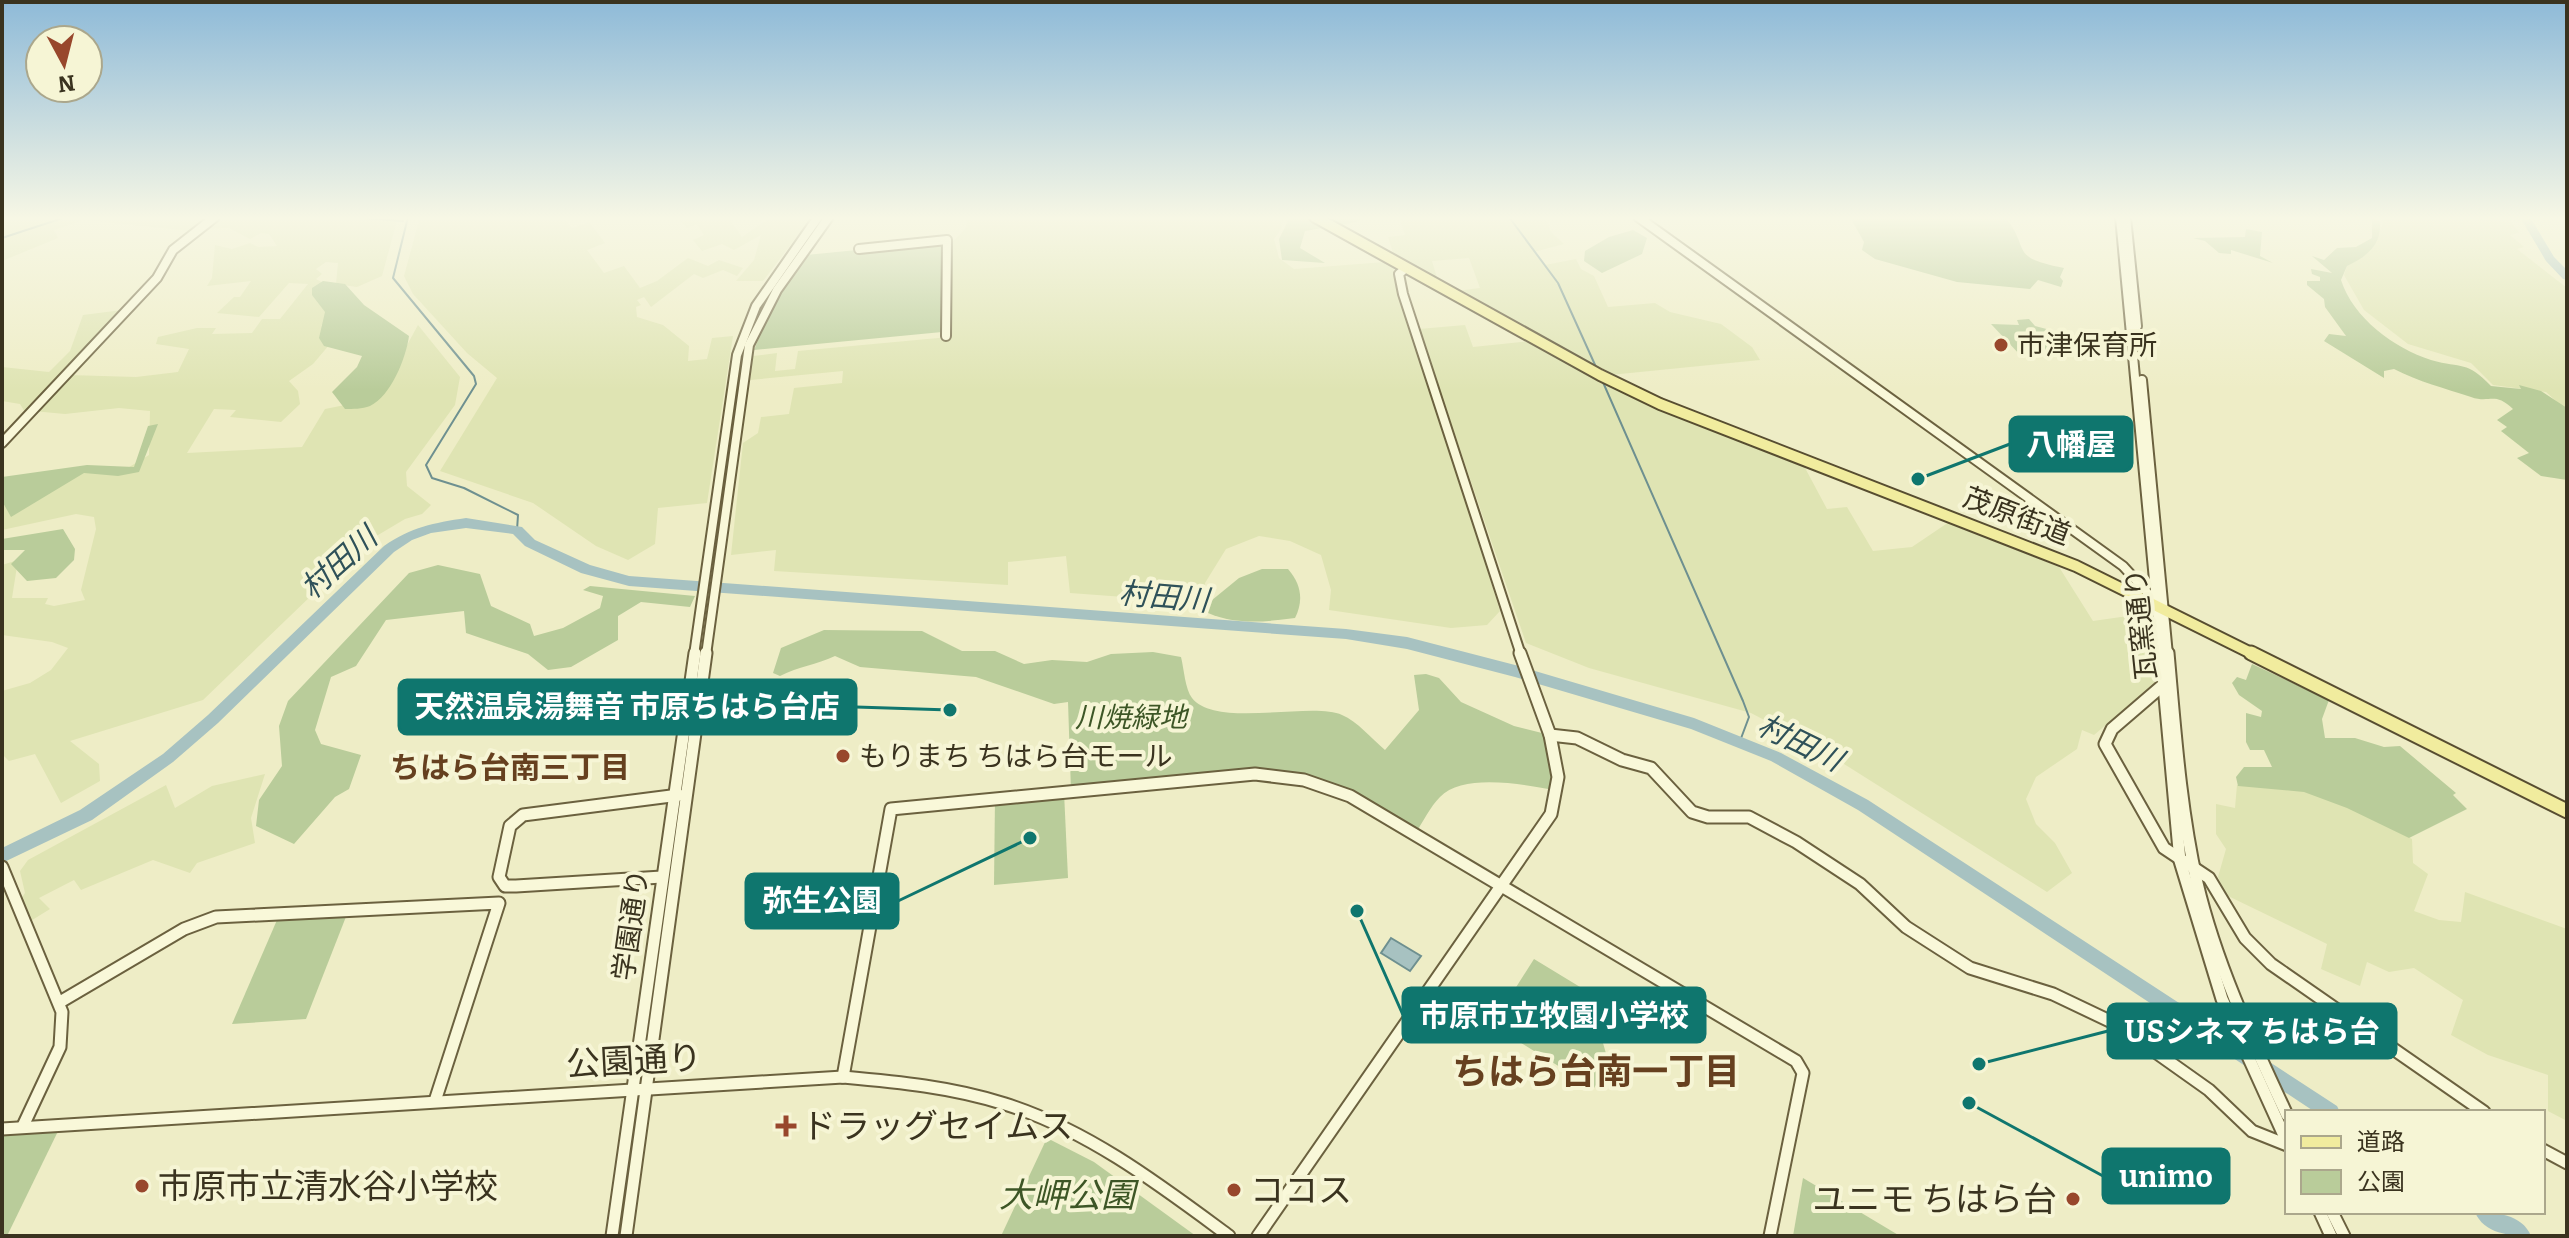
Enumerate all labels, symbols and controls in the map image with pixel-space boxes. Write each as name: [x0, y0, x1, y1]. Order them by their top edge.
north arrow: [24, 24, 104, 104]
text: N: [56, 69, 76, 98]
place label: 市津保育所: [2017, 329, 2157, 362]
marker: 市津保育所: [1992, 336, 2010, 354]
callout: 八幡屋: [2010, 417, 2132, 471]
text: 八幡屋: [2026, 427, 2116, 463]
street label: 茂原街道: [1959, 481, 2075, 551]
water label: 村田川: [294, 518, 387, 606]
street label: 瓦窯通り: [2119, 567, 2163, 681]
water label: 村田川: [1118, 575, 1213, 619]
callout: 天然温泉湯舞音 市原ちはら台店: [399, 680, 856, 734]
text: 天然温泉湯舞音 市原ちはら台店: [414, 689, 840, 725]
park label: 川焼緑地: [1075, 701, 1190, 734]
water label: 村田川: [1752, 707, 1851, 780]
place label: もりまち ちはら台モール: [859, 740, 1173, 773]
marker: もりまち ちはら台モール: [834, 747, 852, 765]
district label: ちはら台南三丁目: [390, 750, 630, 786]
street label: 学園通り: [607, 867, 655, 983]
callout: 弥生公園: [746, 874, 898, 928]
text: 弥生公園: [762, 883, 882, 919]
callout: 市原市立牧園小学校: [1403, 988, 1705, 1042]
text: 市原市立牧園小学校: [1419, 998, 1689, 1034]
callout: USシネマ ちはら台: [2108, 1004, 2396, 1058]
text: USシネマ ちはら台: [2124, 1014, 2380, 1050]
street label: 公園通り: [565, 1037, 703, 1085]
district label: ちはら台南一丁目: [1452, 1050, 1740, 1094]
place label: ドラッグセイムス: [802, 1106, 1073, 1147]
legend: [2285, 1110, 2545, 1214]
marker: ドラッグセイムス: [777, 1117, 795, 1135]
text: 道路: [2357, 1128, 2405, 1156]
callout: unimo: [2103, 1149, 2229, 1203]
text: unimo: [2119, 1159, 2213, 1195]
place label: 市原市立清水谷小学校: [158, 1166, 498, 1207]
text: 公園: [2357, 1168, 2405, 1196]
place label: ココス: [1250, 1170, 1352, 1211]
park label: 大岬公園: [999, 1175, 1139, 1216]
marker: 市原市立清水谷小学校: [133, 1177, 151, 1195]
place label: ユニモ ちはら台: [1812, 1179, 2057, 1220]
marker: ココス: [1225, 1181, 1243, 1199]
marker: ユニモ ちはら台: [2064, 1190, 2082, 1208]

